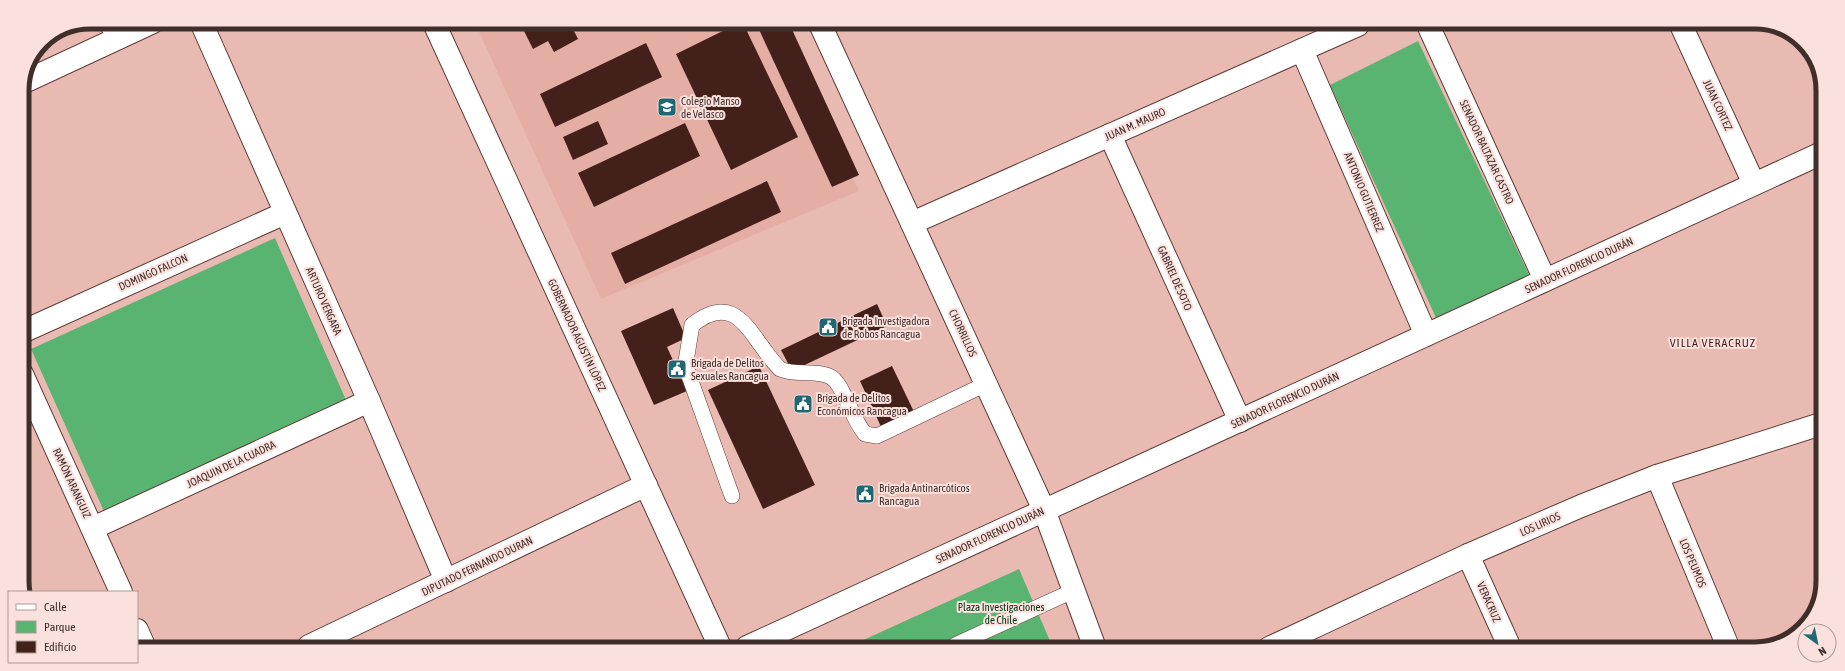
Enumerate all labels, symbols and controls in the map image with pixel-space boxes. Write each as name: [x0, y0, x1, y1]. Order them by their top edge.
street label: JUAN CORTEZ: [1701, 78, 1735, 132]
place label: Colegio Manso de Velasco: [681, 95, 740, 120]
school or university icon: Colegio Manso de Velasco: [656, 96, 678, 118]
street label: SENADOR BALTAZAR CASTRO: [1458, 98, 1516, 206]
street label: JUAN M. MAURO: [1103, 105, 1167, 143]
street label: ANTONIO GUTIERREZ: [1342, 150, 1386, 234]
street label: SENADOR FLORENCIO DURÁN: [1523, 235, 1635, 295]
street label: GABRIEL DE SOTO: [1155, 244, 1195, 312]
street label: DOMINGO FALCON: [117, 251, 189, 293]
street label: ARTURO VERGARA: [304, 265, 345, 337]
street label: GOBERNADOR AGUSTÍN LÓPEZ: [546, 277, 608, 393]
street label: CHORRILLOS: [947, 307, 979, 359]
place label: Brigada Investigadora de Robos Rancagua: [842, 315, 930, 340]
public building icon: Brigada Investigadora de Robos Rancagua: [817, 316, 839, 338]
district label: VILLA VERACRUZ: [1670, 336, 1756, 350]
place label: Brigada de Delitos Sexuales Rancagua: [691, 357, 769, 382]
public building icon: Brigada de Delitos Sexuales Rancagua: [666, 358, 688, 380]
street label: SENADOR FLORENCIO DURÁN: [1229, 370, 1341, 430]
place label: Brigada de Delitos Económicos Rancagua: [817, 392, 907, 417]
public building icon: Brigada de Delitos Económicos Rancagua: [792, 393, 814, 415]
street label: JOAQUIN DE LA CUADRA: [185, 438, 278, 490]
street label: RAMÓN ARANGUIZ: [51, 446, 93, 520]
place label: Brigada Antinarcóticos Rancagua: [879, 482, 970, 507]
public building icon: Brigada Antinarcóticos Rancagua: [854, 483, 876, 505]
street label: SENADOR FLORENCIO DURÁN: [934, 505, 1046, 565]
street label: LOS LIRIOS: [1518, 510, 1562, 538]
street label: DIPUTADO FERNANDO DURAN: [420, 534, 534, 598]
street label: LOS PEUMOS: [1677, 537, 1709, 589]
street label: VERACRUZ: [1475, 580, 1503, 624]
legend: [8, 591, 138, 663]
text: Calle: [44, 600, 67, 614]
park label: Plaza Investigaciones de Chile: [958, 601, 1044, 626]
text: Parque: [44, 620, 76, 634]
north arrow: [1797, 623, 1837, 663]
text: Edificio: [44, 640, 77, 654]
text: N: [1816, 645, 1828, 658]

